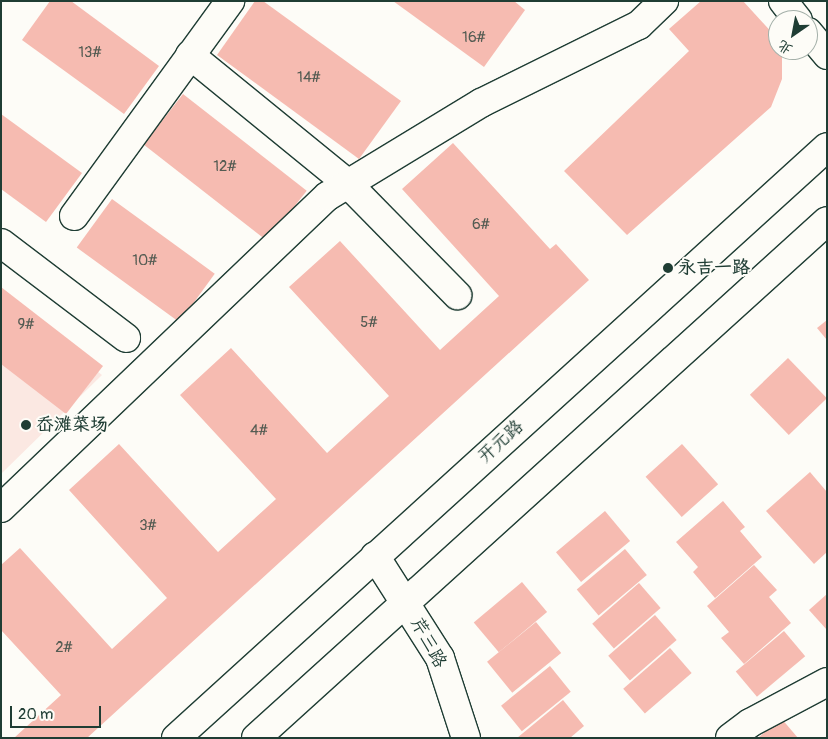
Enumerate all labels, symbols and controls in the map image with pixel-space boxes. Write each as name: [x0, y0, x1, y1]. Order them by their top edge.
north arrow: [768, 10, 818, 60]
house number: 16#: [462, 29, 486, 47]
text: 北: [775, 36, 796, 58]
house number: 13#: [78, 44, 102, 62]
house number: 14#: [297, 69, 321, 87]
house number: 12#: [213, 158, 237, 176]
house number: 6#: [472, 216, 490, 234]
house number: 10#: [132, 252, 158, 270]
place label: 永吉一路: [678, 257, 750, 279]
marker: 永吉一路: [662, 262, 674, 274]
house number: 5#: [360, 314, 378, 332]
house number: 9#: [17, 316, 35, 334]
place label: 岙滩菜场: [36, 414, 108, 436]
street label: 开元路: [474, 416, 528, 468]
marker: 岙滩菜场: [20, 419, 32, 431]
house number: 4#: [250, 422, 268, 440]
house number: 3#: [139, 517, 157, 535]
street label: 芹三路: [405, 614, 451, 672]
house number: 2#: [55, 639, 73, 657]
scale bar: [12, 696, 104, 728]
text: 20 m: [18, 705, 53, 724]

